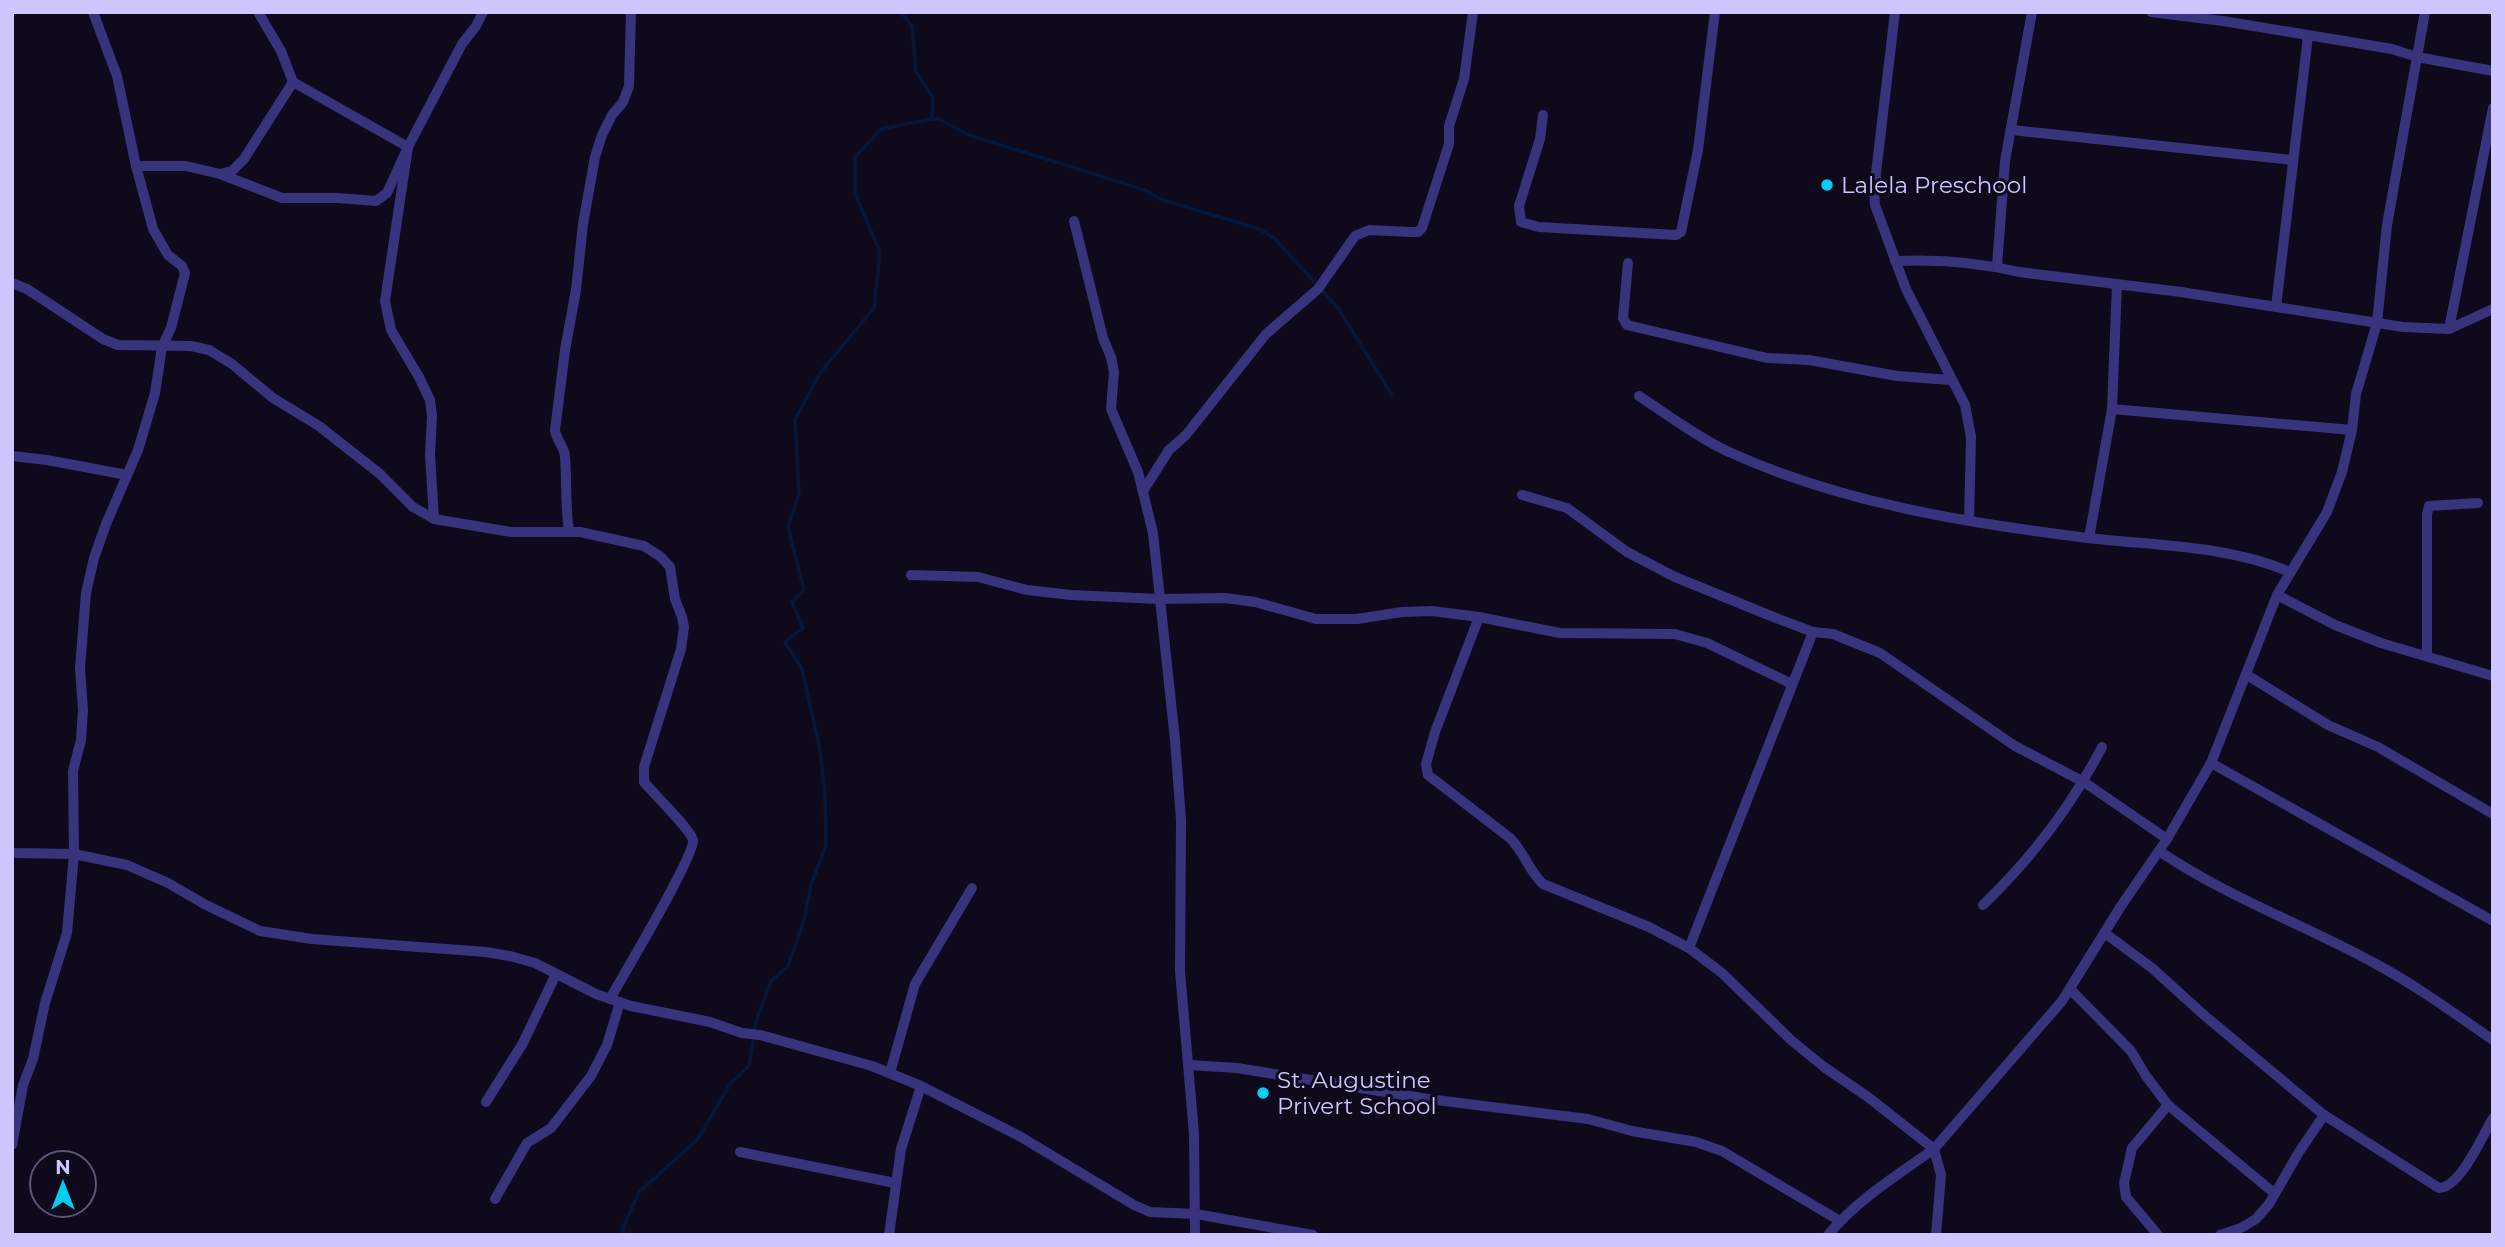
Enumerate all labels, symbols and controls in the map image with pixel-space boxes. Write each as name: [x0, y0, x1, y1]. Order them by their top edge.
place label: Lalela Preschool: [1841, 171, 2027, 199]
marker: Lalela Preschool: [1819, 177, 1835, 193]
place label: St. Augustine Privert School: [1277, 1066, 1437, 1120]
marker: St. Augustine Privert School: [1255, 1085, 1271, 1101]
north arrow: [28, 1149, 98, 1219]
text: N: [55, 1156, 71, 1179]

